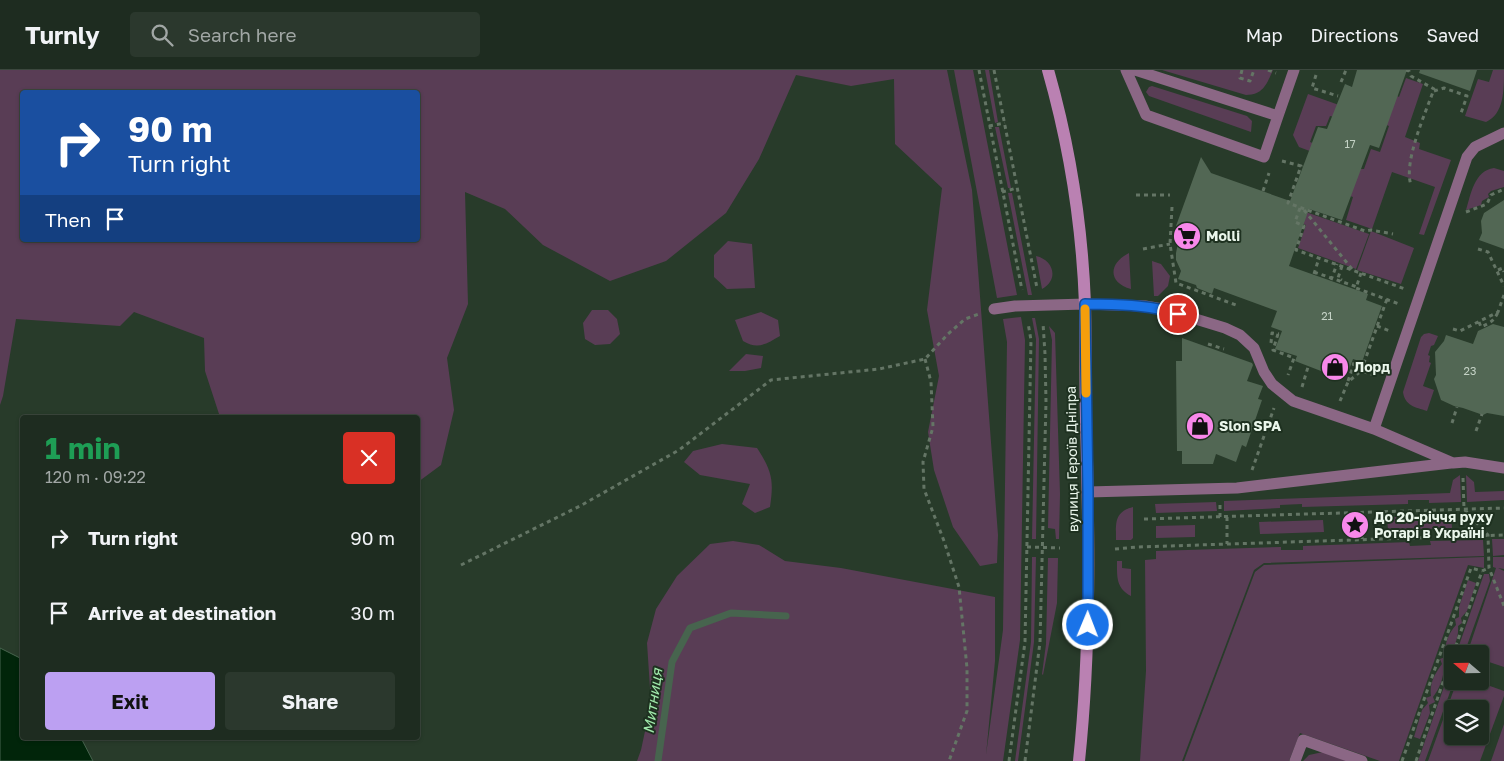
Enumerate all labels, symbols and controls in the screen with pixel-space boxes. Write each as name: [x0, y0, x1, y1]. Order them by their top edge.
search box: [130, 12, 480, 57]
text: Turnly: [25, 20, 100, 49]
icon: search: [148, 21, 176, 49]
text: Search here: [188, 23, 297, 46]
text: Map: [1246, 24, 1282, 46]
text: Directions: [1310, 24, 1398, 46]
text: Saved: [1426, 24, 1479, 46]
text: 90 m: [128, 108, 212, 150]
icon: right: [45, 110, 110, 175]
house number: 17: [1344, 137, 1356, 150]
text: Turn right: [128, 150, 231, 177]
icon: arrive: [101, 205, 129, 233]
text: Then: [45, 208, 91, 231]
supermarket icon: Molli: [1172, 221, 1202, 251]
place label: Molli: [1206, 227, 1240, 244]
pin: [1157, 293, 1199, 335]
icon: arrive: [1164, 300, 1192, 328]
house number: 21: [1321, 309, 1333, 322]
shop icon: Лорд: [1320, 352, 1350, 382]
place label: Лорд: [1354, 358, 1390, 375]
house number: 23: [1464, 364, 1476, 377]
street label: вулиця Героїв Дніпра: [1062, 386, 1081, 532]
shop icon: Slon SPA: [1185, 411, 1215, 441]
place label: Slon SPA: [1219, 417, 1281, 434]
text: 1 min: [45, 430, 121, 466]
button: close: [343, 432, 395, 484]
text: 120 m · 09:22: [45, 467, 146, 487]
place label: До 20-річчя руху Ротарі в Україні: [1374, 508, 1494, 541]
place icon: До 20-річчя руху Ротарі в Україні: [1340, 510, 1370, 540]
icon: right: [45, 524, 73, 552]
text: Turn right: [88, 526, 178, 549]
text: 90 m: [350, 526, 395, 549]
position arrow: [1061, 598, 1113, 650]
icon: arrive: [45, 599, 73, 627]
text: Arrive at destination: [88, 601, 276, 624]
text: 30 m: [351, 601, 395, 624]
north arrow: [1444, 645, 1489, 690]
map controls: [1444, 645, 1489, 745]
water label: Митниця: [639, 666, 666, 735]
button: Exit: [45, 672, 215, 730]
button: Share: [225, 672, 395, 730]
button: layers: [1444, 700, 1489, 745]

